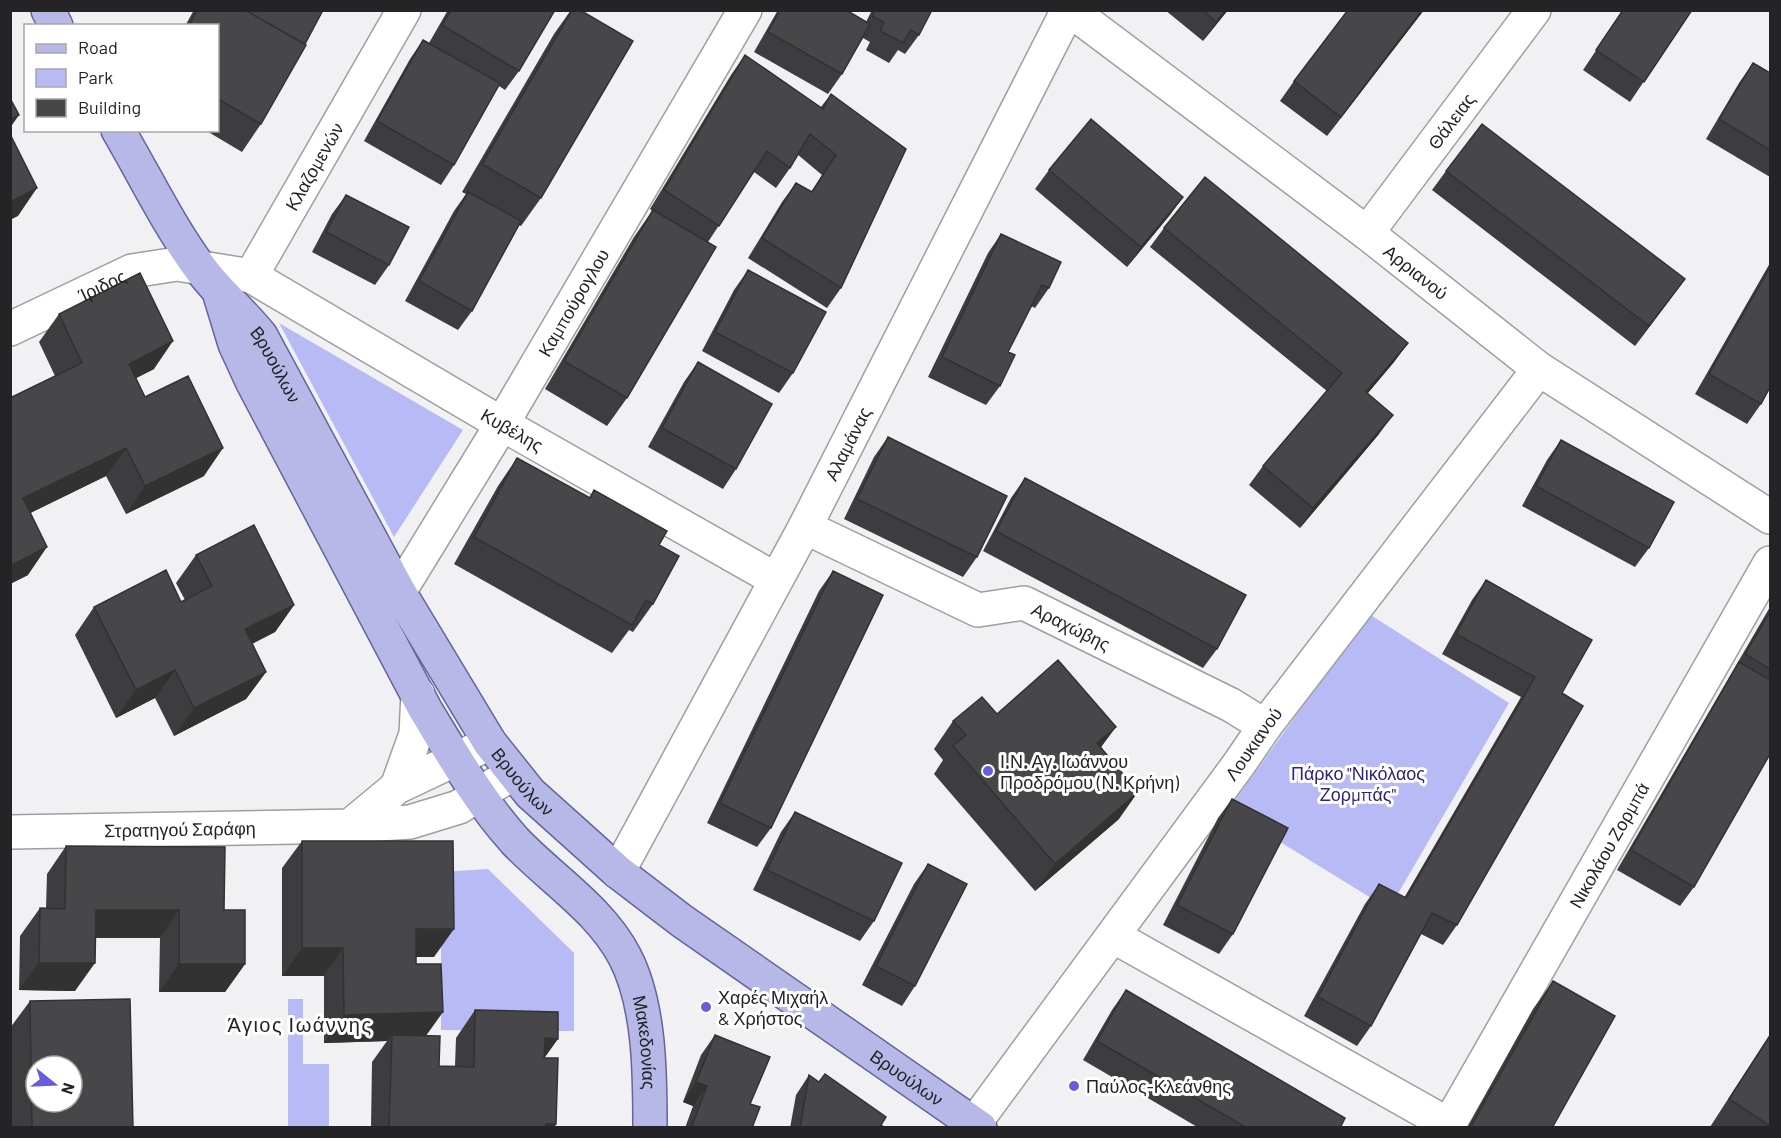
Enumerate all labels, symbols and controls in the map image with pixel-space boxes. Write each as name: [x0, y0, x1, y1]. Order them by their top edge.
legend: [24, 24, 219, 132]
text: Road: [78, 36, 118, 58]
text: Park: [78, 66, 113, 88]
street label: Θάλειας: [1423, 88, 1479, 153]
text: Building: [78, 96, 141, 118]
street label: Κλαζομενών: [280, 119, 348, 214]
street label: Αρριανού: [1380, 240, 1453, 304]
street label: Καμπούρογλου: [533, 245, 614, 360]
street label: Ίριδος: [74, 264, 130, 306]
street label: Βρυούλων: [246, 321, 306, 406]
street label: Κυβέλης: [477, 403, 547, 456]
street label: Αλαμάνας: [820, 403, 875, 484]
street label: Αραχώβης: [1028, 598, 1114, 655]
street label: Λουκιανού: [1220, 703, 1287, 784]
street label: Βρυούλων: [487, 743, 559, 820]
place label: Ι.Ν. Αγ. Ιωάννου Προδρόμου (Ν. Κρήνη): [1000, 750, 1179, 793]
park label: Πάρκο "Νικόλαος Ζορμπάς": [1291, 762, 1425, 805]
marker: Ι.Ν. Αγ. Ιωάννου Προδρόμου (Ν. Κρήνη): [981, 764, 995, 778]
street label: Νικολάου Ζορμπά: [1564, 778, 1653, 912]
street label: Στρατηγού Σαράφη: [104, 817, 256, 841]
place label: Χαρές Μιχαήλ & Χρήστος: [718, 986, 828, 1029]
street label: Μακεδονίας: [629, 993, 661, 1090]
marker: Χαρές Μιχαήλ & Χρήστος: [699, 1000, 713, 1014]
district label: Άγιος Ιωάννης: [227, 1012, 373, 1036]
street label: Βρυούλων: [866, 1044, 948, 1110]
north arrow: [24, 1054, 84, 1114]
place label: Παύλος-Κλεάνθης: [1086, 1075, 1231, 1097]
marker: Παύλος-Κλεάνθης: [1067, 1079, 1081, 1093]
text: N: [58, 1081, 79, 1097]

